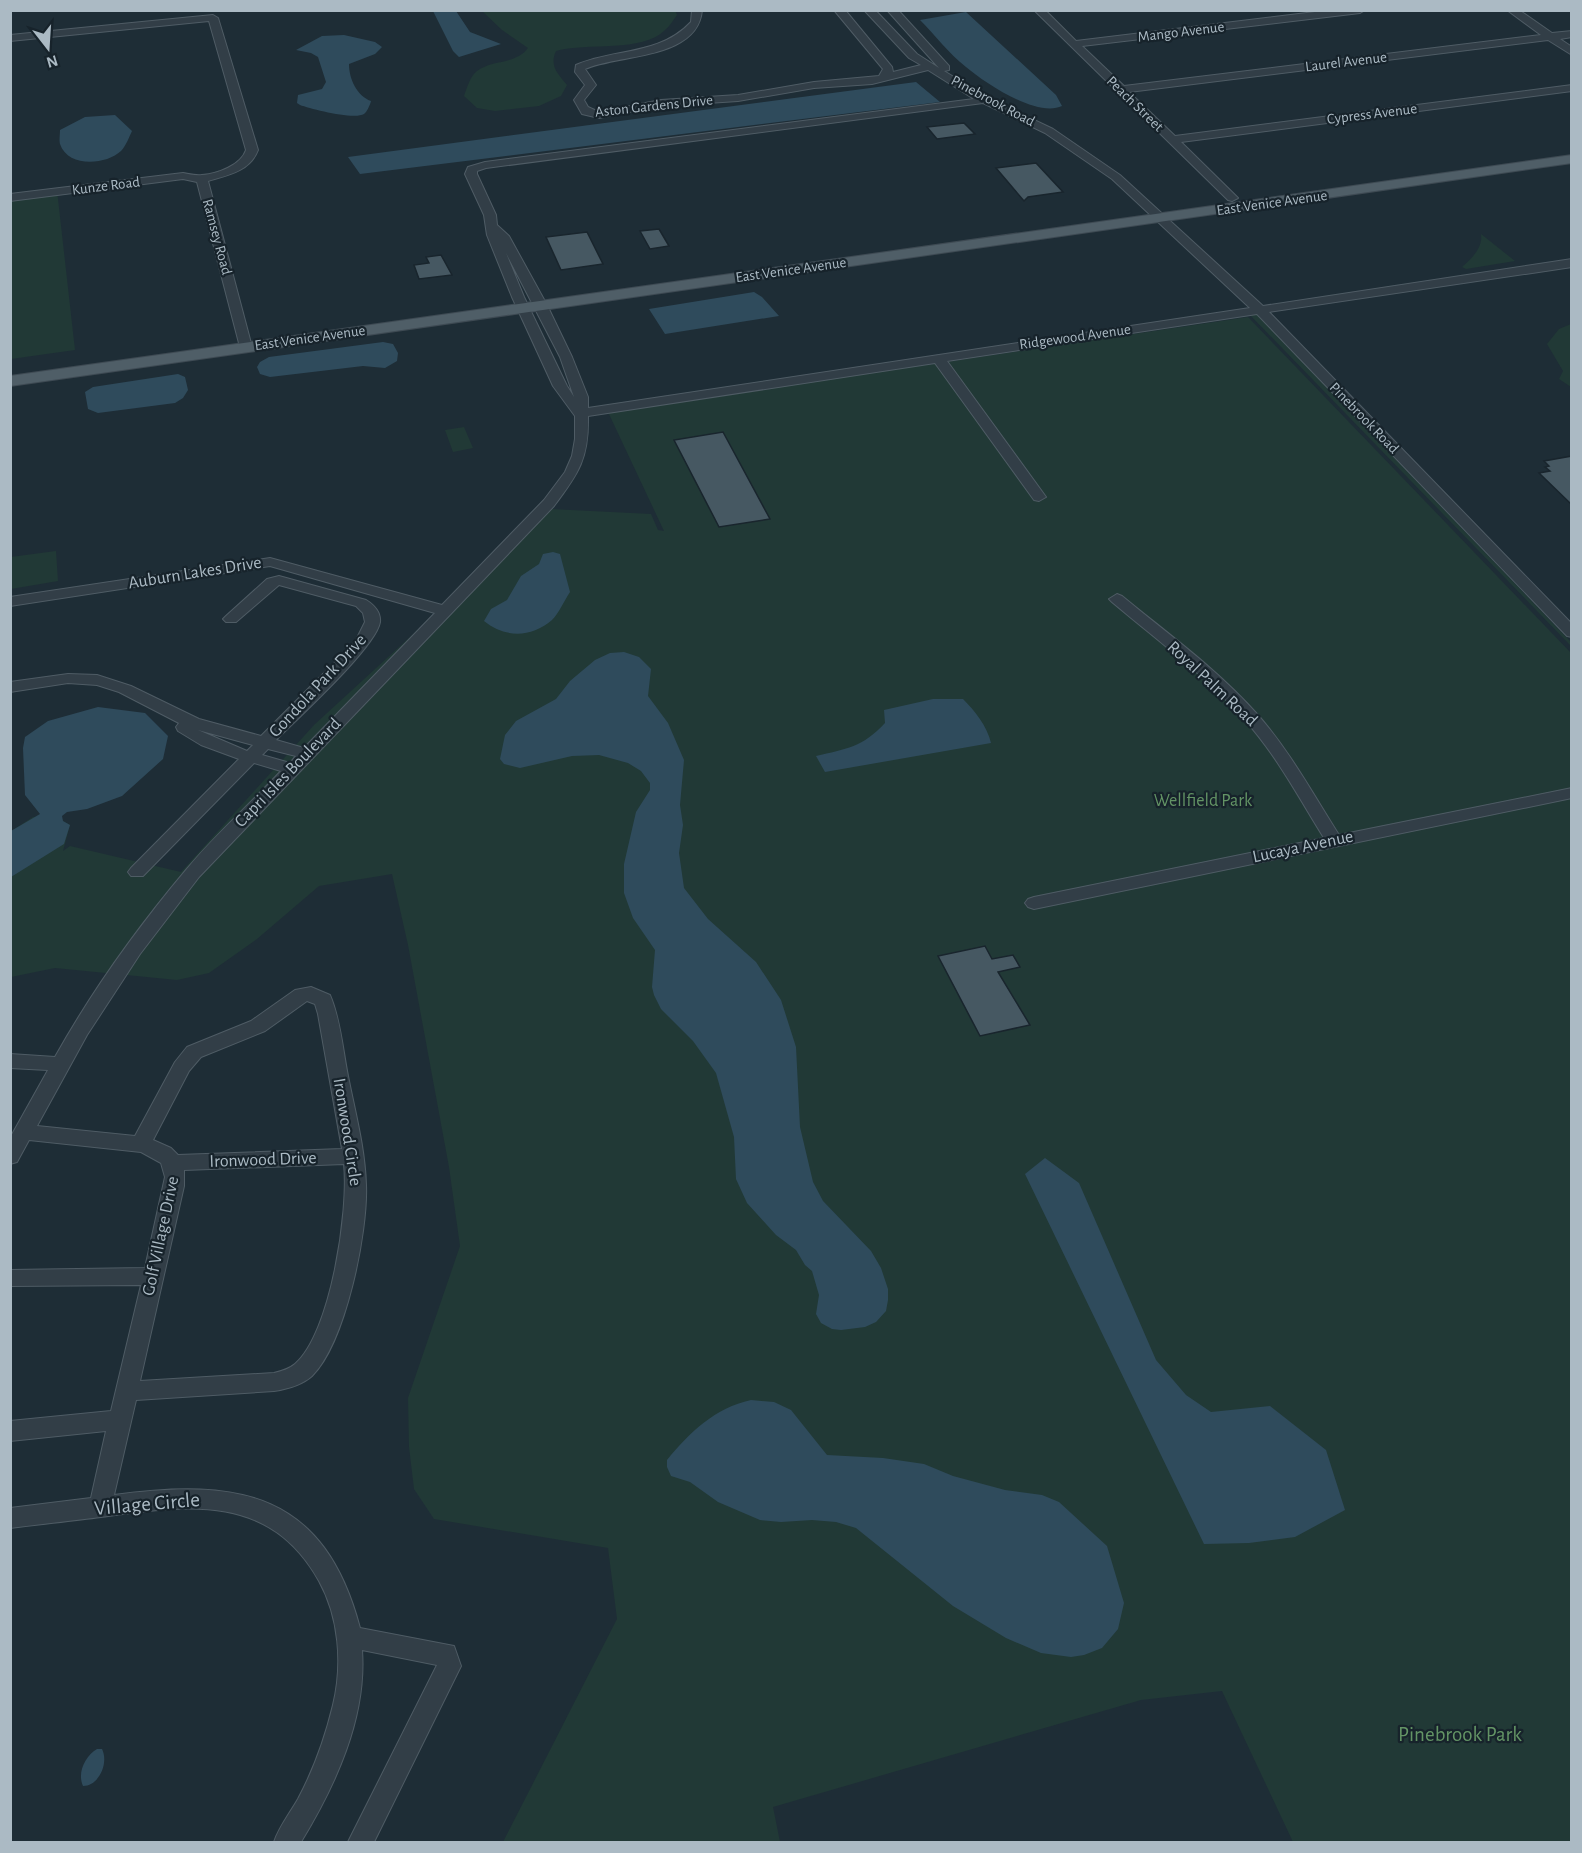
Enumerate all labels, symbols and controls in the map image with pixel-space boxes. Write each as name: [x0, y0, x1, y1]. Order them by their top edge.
north arrow: [18, 18, 78, 78]
street label: Mango Avenue: [1137, 19, 1225, 45]
street label: Laurel Avenue: [1304, 50, 1388, 74]
text: N: [44, 52, 60, 71]
street label: Pinebrook Road: [949, 73, 1037, 129]
street label: Peach Street: [1104, 73, 1166, 135]
street label: Aston Gardens Drive: [594, 92, 714, 120]
street label: Cypress Avenue: [1326, 101, 1418, 127]
street label: Kunze Road: [71, 174, 141, 198]
street label: East Venice Avenue: [1216, 188, 1328, 218]
street label: Ramsey Road: [200, 197, 234, 277]
street label: East Venice Avenue: [735, 255, 847, 285]
street label: Ridgewood Avenue: [1018, 322, 1132, 352]
street label: East Venice Avenue: [254, 323, 366, 353]
street label: Pinebrook Road: [1327, 380, 1402, 457]
street label: Auburn Lakes Drive: [127, 554, 263, 592]
street label: Gondola Park Drive: [266, 631, 370, 741]
street label: Royal Palm Road: [1163, 638, 1261, 730]
street label: Capri Isles Boulevard: [231, 715, 345, 831]
park label: Wellfield Park: [1154, 792, 1253, 810]
street label: Lucaya Avenue: [1251, 828, 1355, 866]
street label: Ironwood Circle: [330, 1077, 364, 1187]
street label: Ironwood Drive: [209, 1149, 317, 1171]
street label: Golf Village Drive: [140, 1175, 182, 1297]
street label: Village Circle: [93, 1489, 201, 1519]
park label: Pinebrook Park: [1398, 1724, 1522, 1745]

